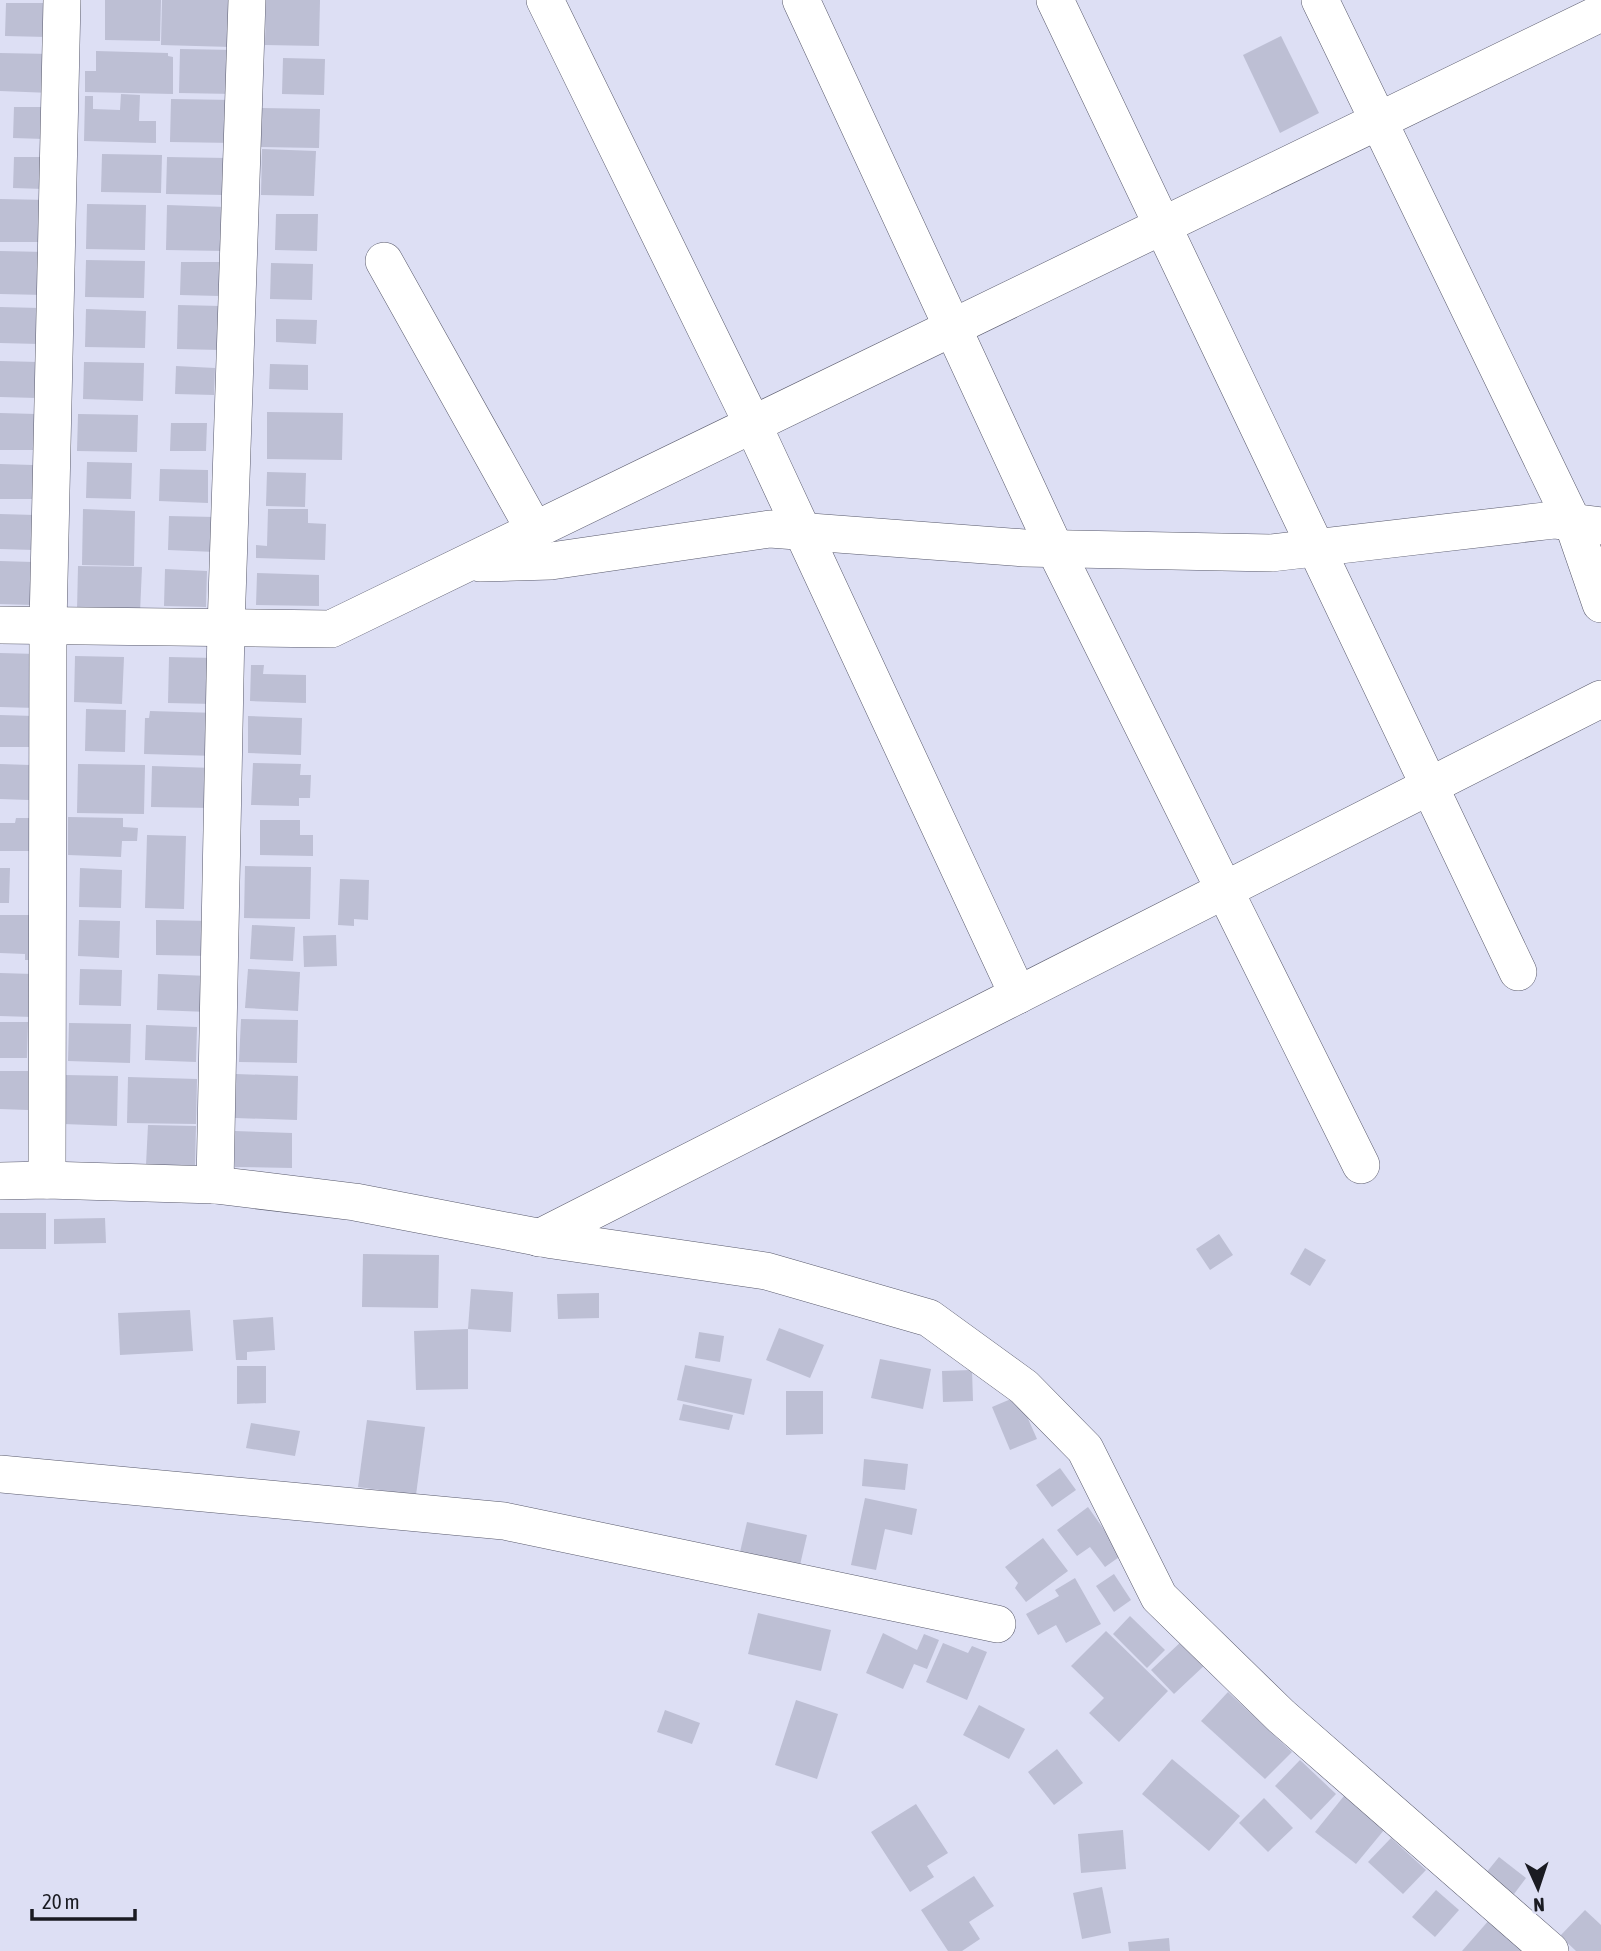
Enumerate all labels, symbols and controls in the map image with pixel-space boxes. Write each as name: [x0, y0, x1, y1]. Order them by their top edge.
north arrow: [1503, 1853, 1573, 1923]
scale bar: [32, 1878, 135, 1922]
text: 20 m: [42, 1889, 80, 1913]
text: N: [1533, 1894, 1545, 1916]

